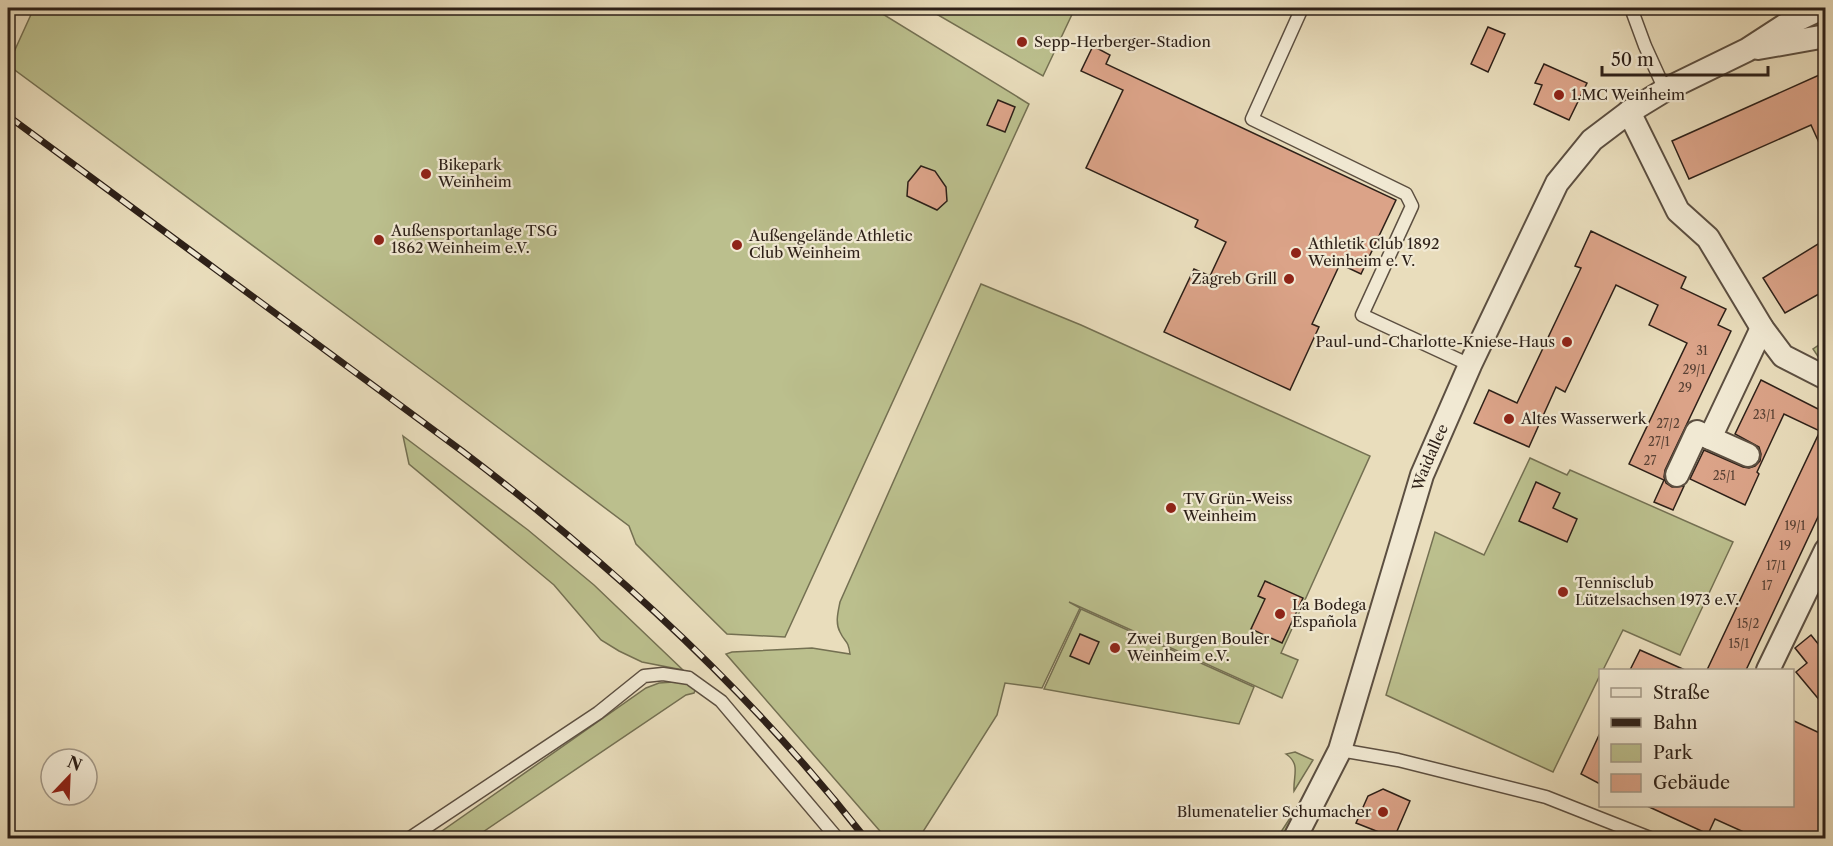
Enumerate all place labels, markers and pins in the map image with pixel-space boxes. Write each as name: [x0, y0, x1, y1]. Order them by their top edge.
place label: Sepp-Herberger-Stadion: [1034, 32, 1211, 51]
marker: Sepp-Herberger-Stadion: [1015, 35, 1029, 49]
place label: 1.MC Weinheim: [1571, 85, 1685, 104]
marker: 1.MC Weinheim: [1552, 88, 1566, 102]
place label: Bikepark Weinheim: [437, 155, 512, 191]
marker: Bikepark Weinheim: [419, 167, 433, 181]
place label: Außensportanlage TSG 1862 Weinheim e.V.: [390, 221, 558, 257]
place label: Außengelände Athletic Club Weinheim: [748, 226, 913, 262]
marker: Außensportanlage TSG 1862 Weinheim e.V.: [372, 233, 386, 247]
place label: Athletik Club 1892 Weinheim e. V.: [1307, 234, 1440, 270]
marker: Außengelände Athletic Club Weinheim: [730, 238, 744, 252]
marker: Athletik Club 1892 Weinheim e. V.: [1289, 246, 1303, 260]
place label: Zagreb Grill: [1192, 269, 1278, 288]
marker: Zagreb Grill: [1282, 272, 1296, 286]
place label: Paul-und-Charlotte-Kniese-Haus: [1316, 332, 1555, 351]
marker: Paul-und-Charlotte-Kniese-Haus: [1560, 335, 1574, 349]
place label: Altes Wasserwerk: [1520, 409, 1648, 428]
marker: Altes Wasserwerk: [1502, 412, 1516, 426]
place label: TV Grün-Weiss Weinheim: [1182, 489, 1293, 525]
marker: TV Grün-Weiss Weinheim: [1164, 501, 1178, 515]
place label: Tennisclub Lützelsachsen 1973 e.V.: [1575, 573, 1739, 609]
marker: Tennisclub Lützelsachsen 1973 e.V.: [1556, 585, 1570, 599]
place label: La Bodega Española: [1292, 595, 1367, 631]
marker: La Bodega Española: [1273, 607, 1287, 621]
place label: Zwei Burgen Bouler Weinheim e.V.: [1126, 629, 1270, 665]
marker: Zwei Burgen Bouler Weinheim e.V.: [1108, 641, 1122, 655]
place label: Blumenatelier Schumacher: [1177, 802, 1372, 821]
marker: Blumenatelier Schumacher: [1376, 805, 1390, 819]

